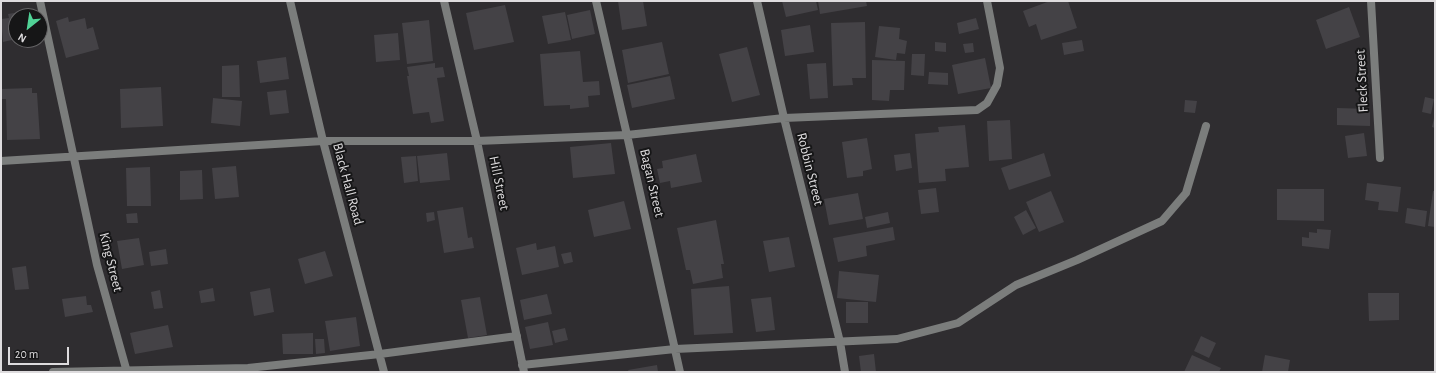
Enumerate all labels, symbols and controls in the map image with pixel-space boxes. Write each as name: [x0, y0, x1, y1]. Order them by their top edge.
north arrow: [8, 8, 48, 48]
text: N: [16, 31, 28, 45]
street label: Fleck Street: [1352, 49, 1372, 113]
street label: Robbin Street: [793, 131, 827, 207]
street label: Black Hall Road: [329, 141, 367, 227]
street label: Bagan Street: [636, 147, 668, 219]
street label: Hill Street: [485, 154, 513, 212]
street label: King Street: [96, 231, 126, 293]
scale bar: [10, 339, 71, 365]
text: 20 m: [15, 348, 38, 360]

